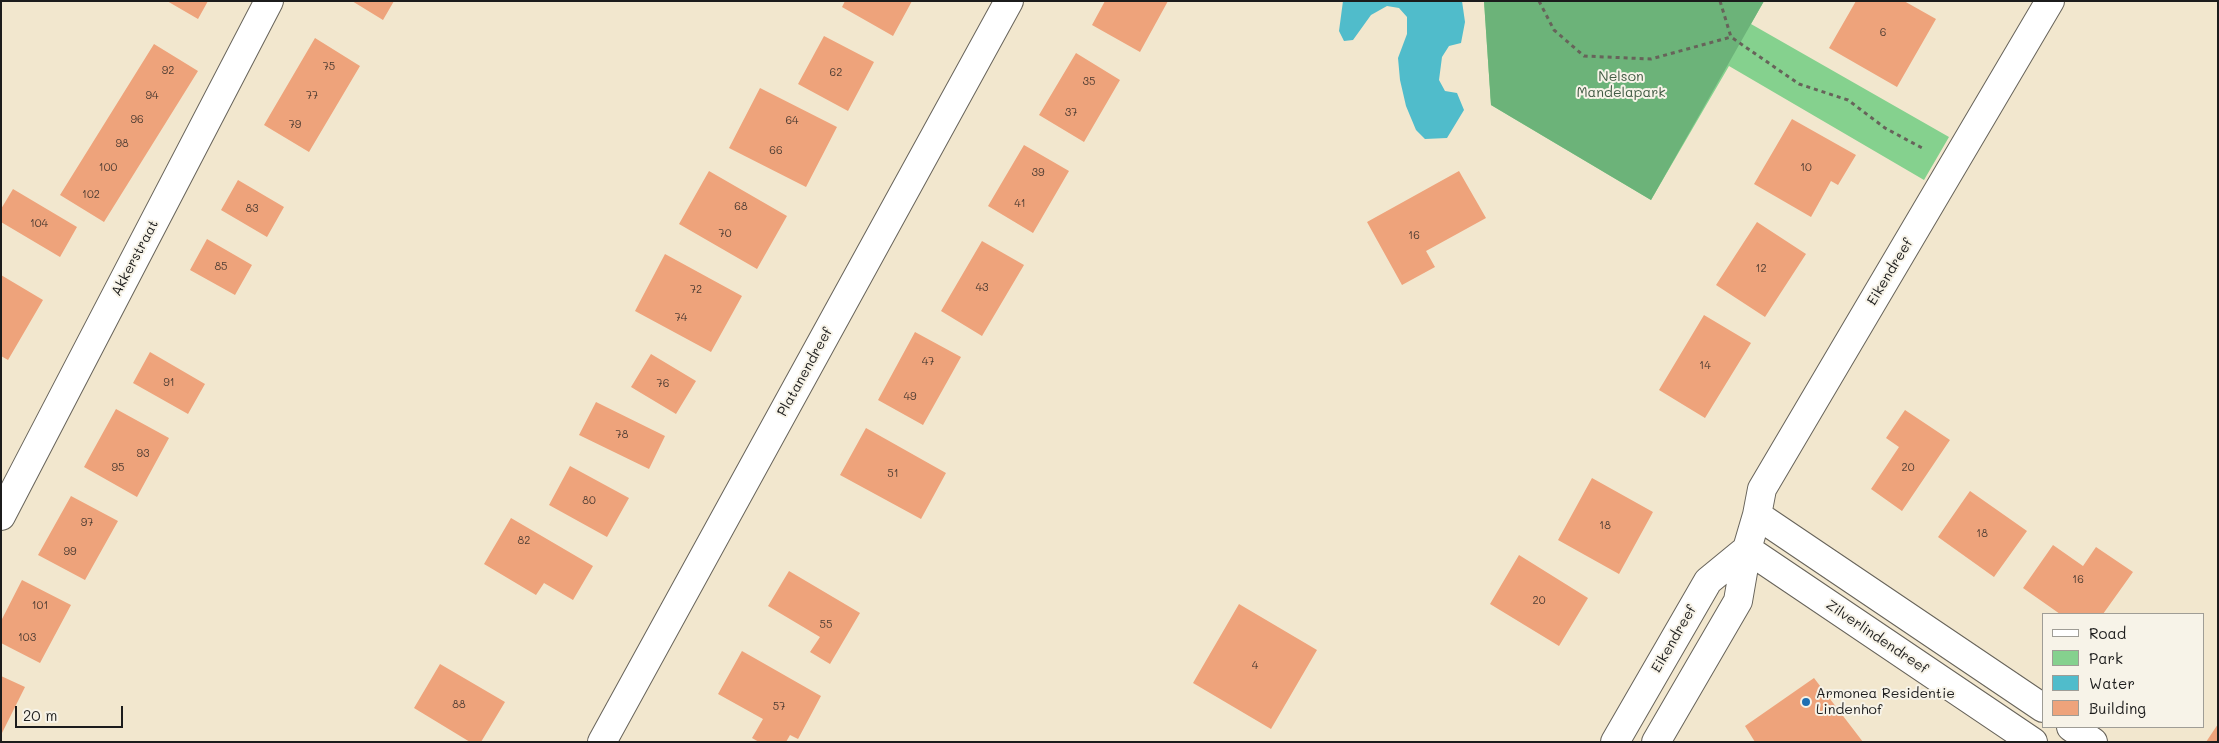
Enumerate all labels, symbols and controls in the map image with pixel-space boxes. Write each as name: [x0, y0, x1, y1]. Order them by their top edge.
house number: 6: [1880, 26, 1886, 40]
house number: 75: [323, 60, 335, 74]
house number: 92: [162, 64, 174, 78]
house number: 62: [830, 66, 842, 80]
park label: Nelson Mandelapark: [1576, 69, 1666, 102]
house number: 35: [1083, 75, 1095, 89]
house number: 94: [146, 89, 158, 103]
house number: 77: [306, 89, 318, 103]
house number: 37: [1065, 106, 1077, 120]
house number: 96: [130, 113, 144, 127]
house number: 64: [785, 114, 799, 128]
house number: 79: [289, 118, 301, 132]
house number: 98: [115, 137, 129, 151]
house number: 66: [769, 144, 783, 158]
house number: 100: [99, 161, 117, 175]
house number: 10: [1800, 161, 1812, 175]
house number: 39: [1032, 166, 1044, 180]
house number: 102: [82, 188, 100, 202]
house number: 41: [1014, 197, 1026, 211]
house number: 68: [734, 200, 748, 214]
house number: 83: [245, 202, 259, 216]
house number: 104: [30, 217, 48, 231]
street label: Akkerstraat: [108, 217, 162, 299]
house number: 70: [719, 227, 731, 241]
house number: 16: [1408, 229, 1420, 243]
street label: Eikendreef: [1864, 236, 1916, 308]
house number: 85: [214, 260, 228, 274]
house number: 12: [1755, 262, 1767, 276]
house number: 43: [976, 281, 988, 295]
house number: 72: [690, 283, 702, 297]
house number: 74: [675, 311, 687, 325]
street label: Platanendreef: [774, 325, 836, 419]
house number: 47: [922, 355, 934, 369]
house number: 14: [1699, 359, 1711, 373]
house number: 91: [163, 376, 175, 390]
house number: 76: [657, 377, 669, 391]
house number: 49: [904, 390, 916, 404]
house number: 78: [616, 428, 628, 442]
house number: 93: [137, 447, 149, 461]
house number: 95: [112, 461, 124, 475]
house number: 20: [1902, 461, 1914, 475]
house number: 51: [887, 467, 899, 481]
house number: 80: [582, 494, 596, 508]
house number: 97: [81, 516, 93, 530]
house number: 18: [1599, 519, 1611, 533]
house number: 18: [1976, 527, 1988, 541]
house number: 82: [518, 534, 530, 548]
house number: 99: [63, 545, 77, 559]
house number: 16: [2072, 573, 2084, 587]
house number: 20: [1533, 594, 1545, 608]
street label: Zilverlindendreef: [1823, 597, 1931, 677]
house number: 101: [32, 599, 48, 613]
street label: Eikendreef: [1648, 602, 1700, 676]
legend: [2042, 613, 2204, 728]
house number: 55: [820, 618, 832, 632]
text: Road: [2089, 623, 2126, 643]
house number: 103: [18, 631, 36, 645]
text: Park: [2089, 648, 2123, 668]
house number: 4: [1252, 659, 1258, 673]
text: Water: [2089, 673, 2135, 693]
place label: Armonea Residentie Lindenhof: [1816, 686, 1955, 719]
scale bar: [18, 696, 125, 728]
marker: Armonea Residentie Lindenhof: [1800, 696, 1812, 708]
house number: 88: [452, 698, 466, 712]
text: Building: [2089, 698, 2146, 718]
house number: 57: [773, 700, 785, 714]
text: 20 m: [23, 705, 57, 725]

